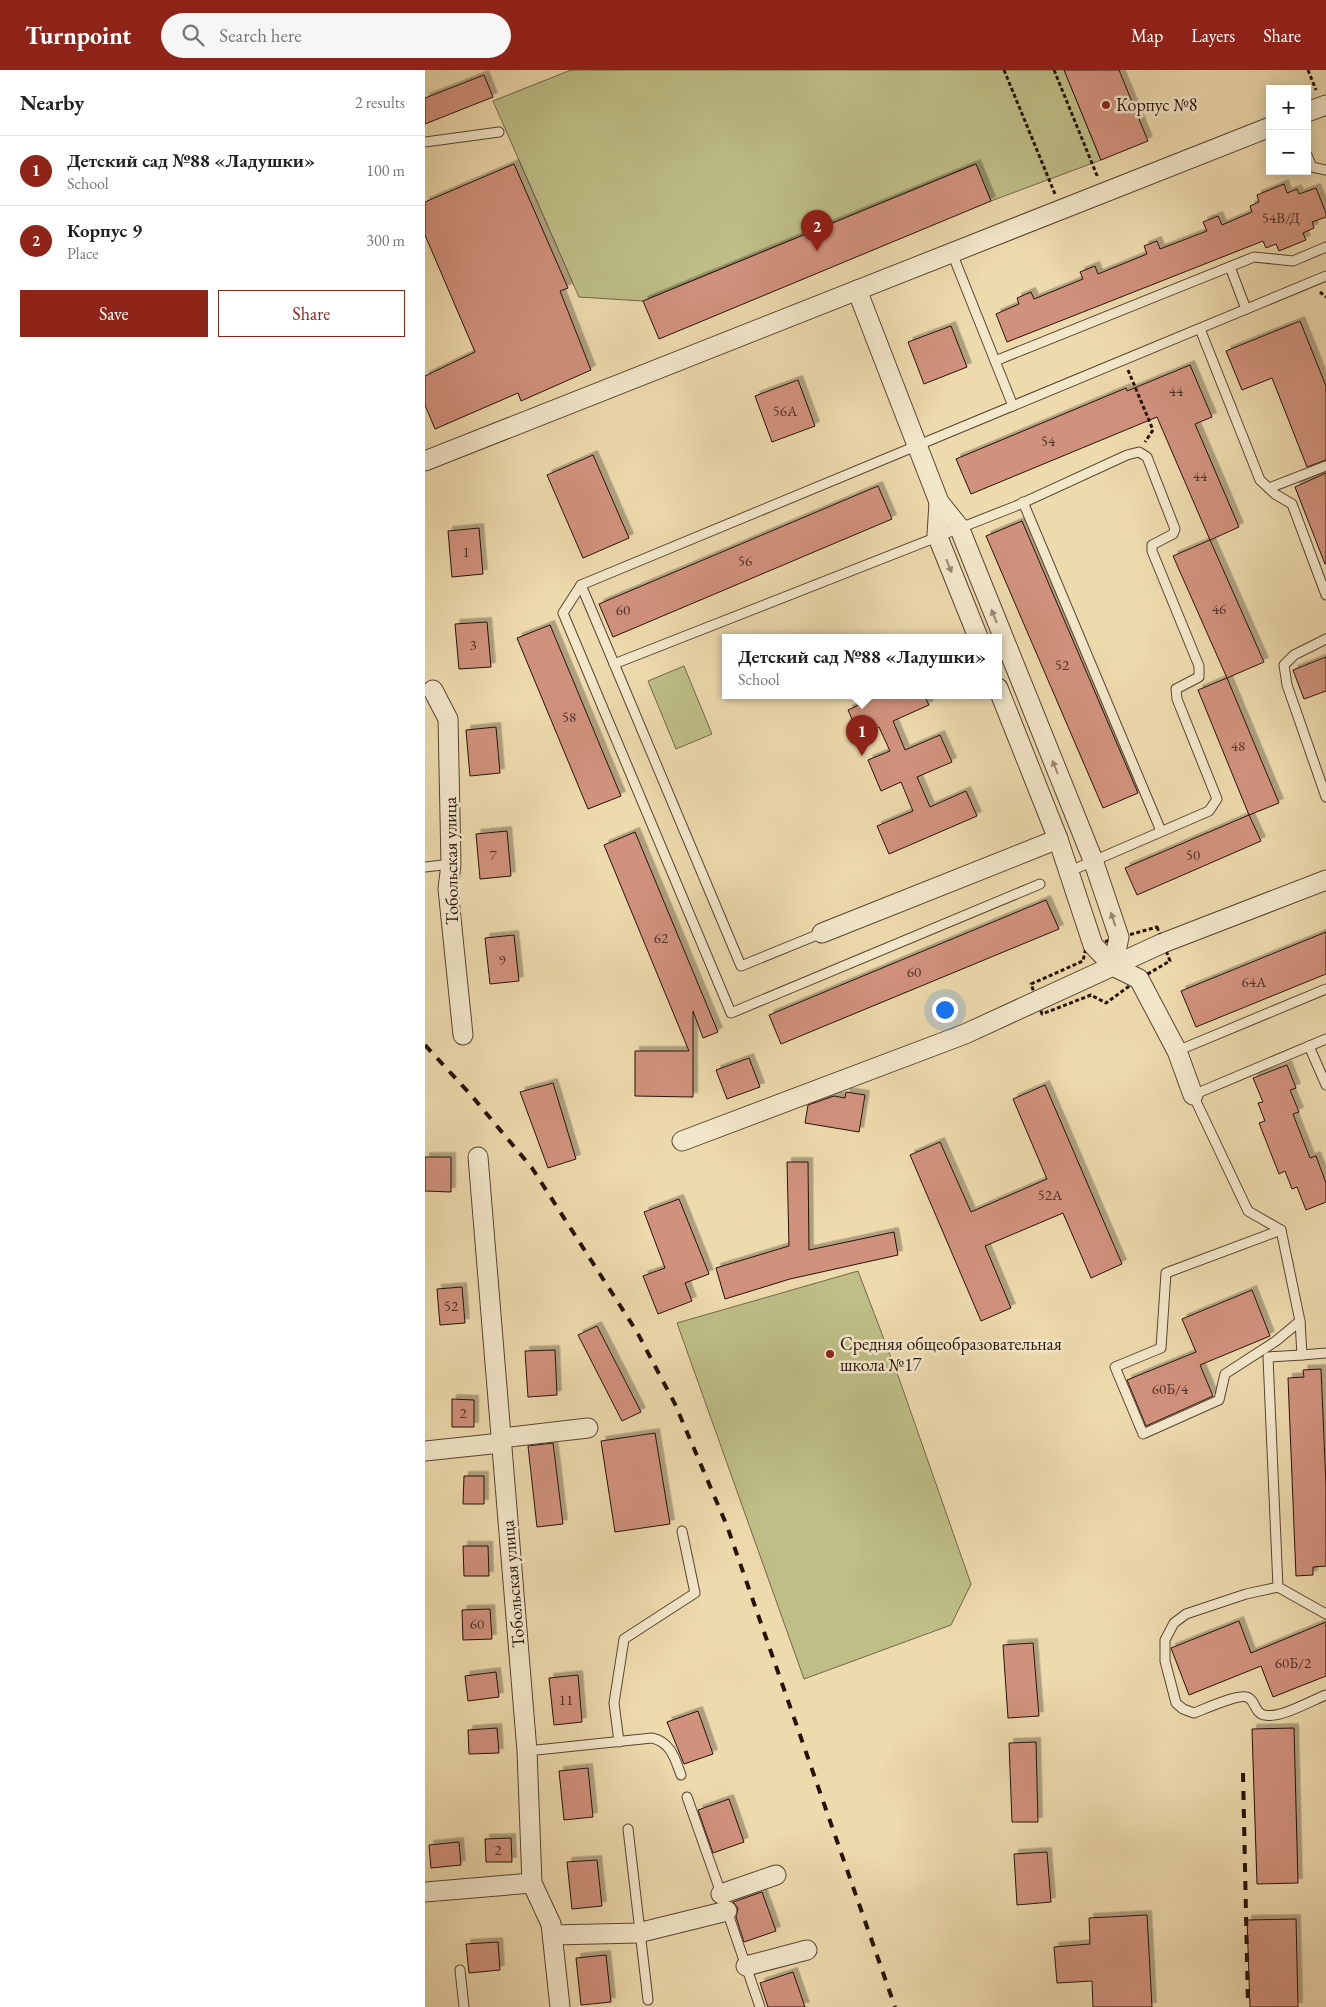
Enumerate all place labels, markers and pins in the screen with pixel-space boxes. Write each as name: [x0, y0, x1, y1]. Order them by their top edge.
place label: Корпус №8: [1116, 93, 1197, 116]
marker: Корпус №8: [1100, 99, 1112, 111]
pin: 2: [801, 210, 833, 251]
pin: 1: [846, 715, 878, 756]
place label: Средняя общеобразовательная школа №17: [840, 1332, 1062, 1376]
marker: Средняя общеобразовательная школа №17: [824, 1348, 836, 1360]

